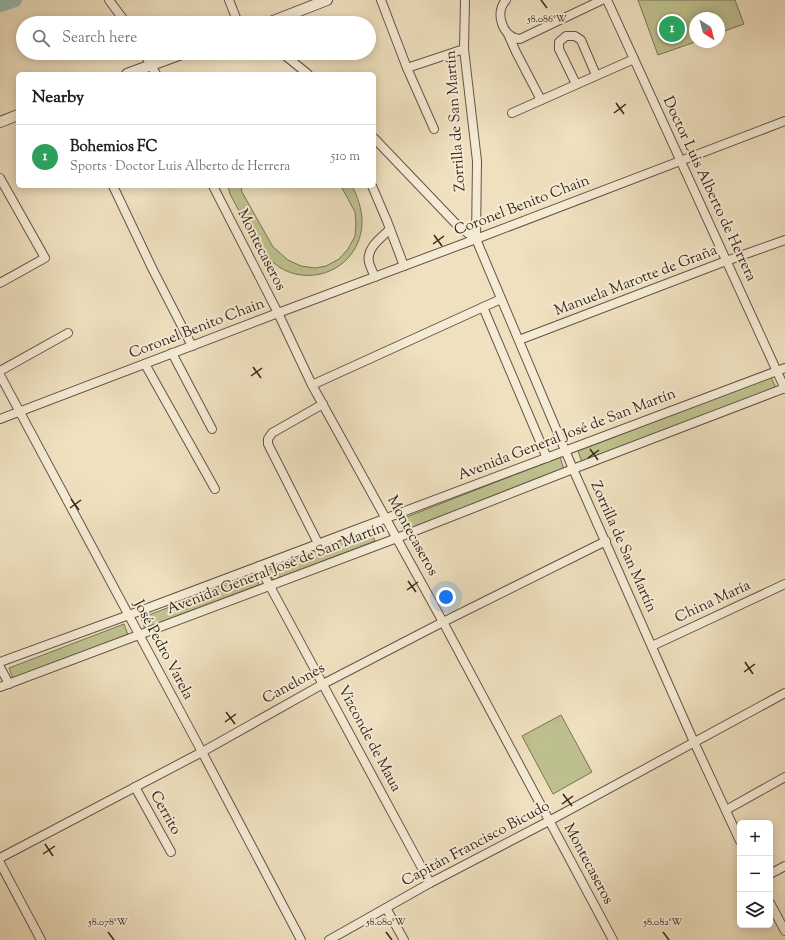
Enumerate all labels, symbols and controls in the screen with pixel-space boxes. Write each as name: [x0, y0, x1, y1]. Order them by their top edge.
text: 58.086°W: [526, 12, 567, 27]
north arrow: [689, 12, 725, 48]
pin: 1: [659, 14, 685, 44]
search box: [16, 16, 376, 60]
icon: search: [30, 27, 52, 49]
text: Search here: [62, 28, 137, 49]
street label: Zorrilla de San Martín: [441, 50, 471, 192]
text: Nearby: [32, 86, 84, 110]
street label: Doctor Luis Alberto de Herrera: [657, 93, 761, 285]
text: Bohemios FC: [70, 137, 158, 158]
text: 1: [43, 148, 47, 166]
text: 510 m: [331, 148, 360, 166]
text: Sports · Doctor Luis Alberto de Herrera: [70, 158, 290, 176]
street label: Coronel Benito Chain: [451, 170, 593, 242]
street label: Montecaseros: [231, 206, 291, 294]
street label: Manuela Marotte de Graña: [551, 240, 721, 322]
street label: Coronel Benito Chain: [126, 293, 268, 365]
street label: Avenida General José de San Martín: [455, 384, 679, 486]
street label: Zorrilla de San Martín: [585, 478, 661, 616]
street label: Montecaseros: [381, 492, 443, 580]
street label: Avenida General José de San Martín: [164, 518, 388, 620]
street label: China María: [672, 575, 754, 629]
your location: [436, 587, 456, 607]
street label: José Pedro Varela: [127, 595, 198, 704]
street label: Canelones: [259, 658, 329, 710]
street label: Vizconde de Maua: [332, 682, 406, 796]
street label: Cerrito: [144, 787, 186, 839]
street label: Capitán Francisco Bicudo: [398, 796, 554, 892]
street label: Montecaseros: [558, 820, 618, 908]
map controls: [737, 820, 773, 928]
button: +: [737, 820, 773, 856]
button: −: [737, 856, 773, 892]
button: layers: [737, 892, 773, 928]
text: 58.078°W: [87, 915, 128, 930]
text: 58.080°W: [365, 915, 406, 930]
text: 58.082°W: [643, 915, 682, 930]

